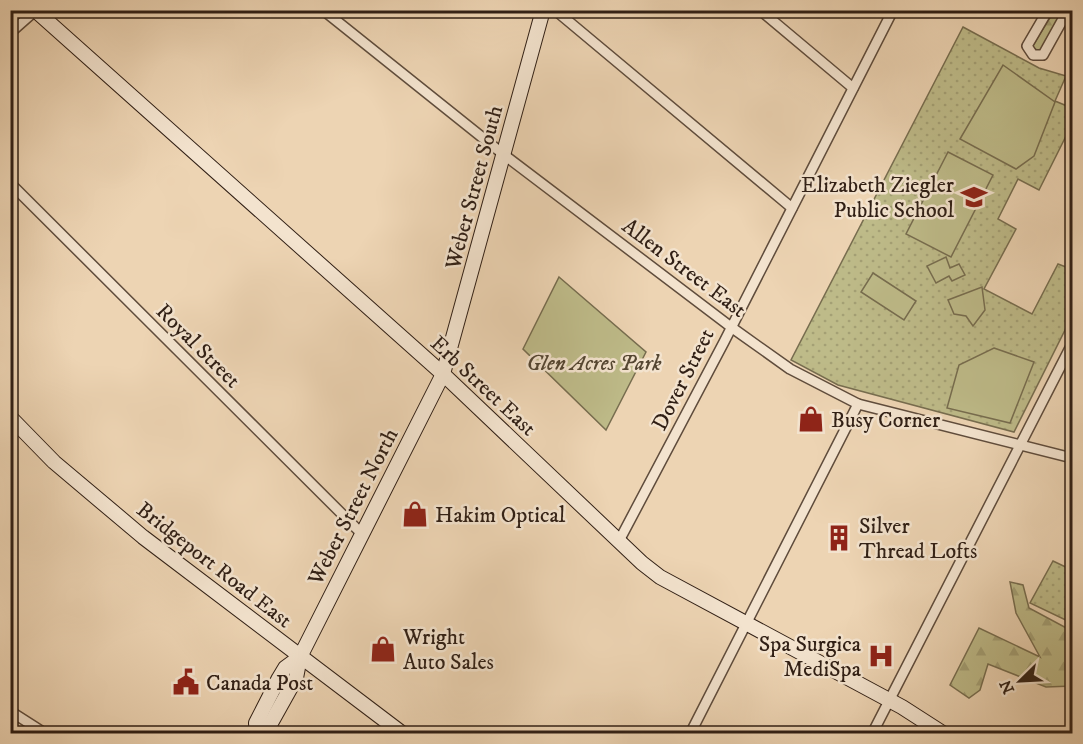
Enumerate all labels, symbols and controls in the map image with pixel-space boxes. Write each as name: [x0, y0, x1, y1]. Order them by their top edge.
street label: Weber Street South: [439, 102, 509, 273]
place label: Elizabeth Ziegler Public School: [801, 172, 955, 224]
school or university icon: Elizabeth Ziegler Public School: [959, 182, 989, 212]
street label: Allen Street East: [617, 213, 752, 324]
street label: Royal Street: [150, 298, 246, 394]
street label: Dover Street: [646, 324, 721, 435]
street label: Erb Street East: [424, 330, 541, 442]
park label: Glen Acres Park: [526, 350, 662, 377]
shop icon: Busy Corner: [796, 404, 826, 434]
place label: Busy Corner: [831, 407, 941, 434]
street label: Weber Street North: [302, 423, 405, 590]
street label: Bridgeport Road East: [131, 496, 297, 634]
shop icon: Hakim Optical: [400, 499, 430, 529]
place label: Hakim Optical: [435, 502, 566, 529]
place label: Silver Thread Lofts: [859, 513, 977, 565]
building icon: Silver Thread Lofts: [824, 523, 854, 553]
place label: Wright Auto Sales: [402, 624, 494, 676]
place label: Spa Surgica MediSpa: [759, 631, 862, 683]
shop icon: Wright Auto Sales: [368, 634, 398, 664]
hospital icon: Spa Surgica MediSpa: [866, 641, 896, 671]
north arrow: [990, 651, 1050, 711]
public building icon: Canada Post: [171, 667, 201, 697]
place label: Canada Post: [206, 670, 313, 697]
text: N: [995, 677, 1019, 697]

